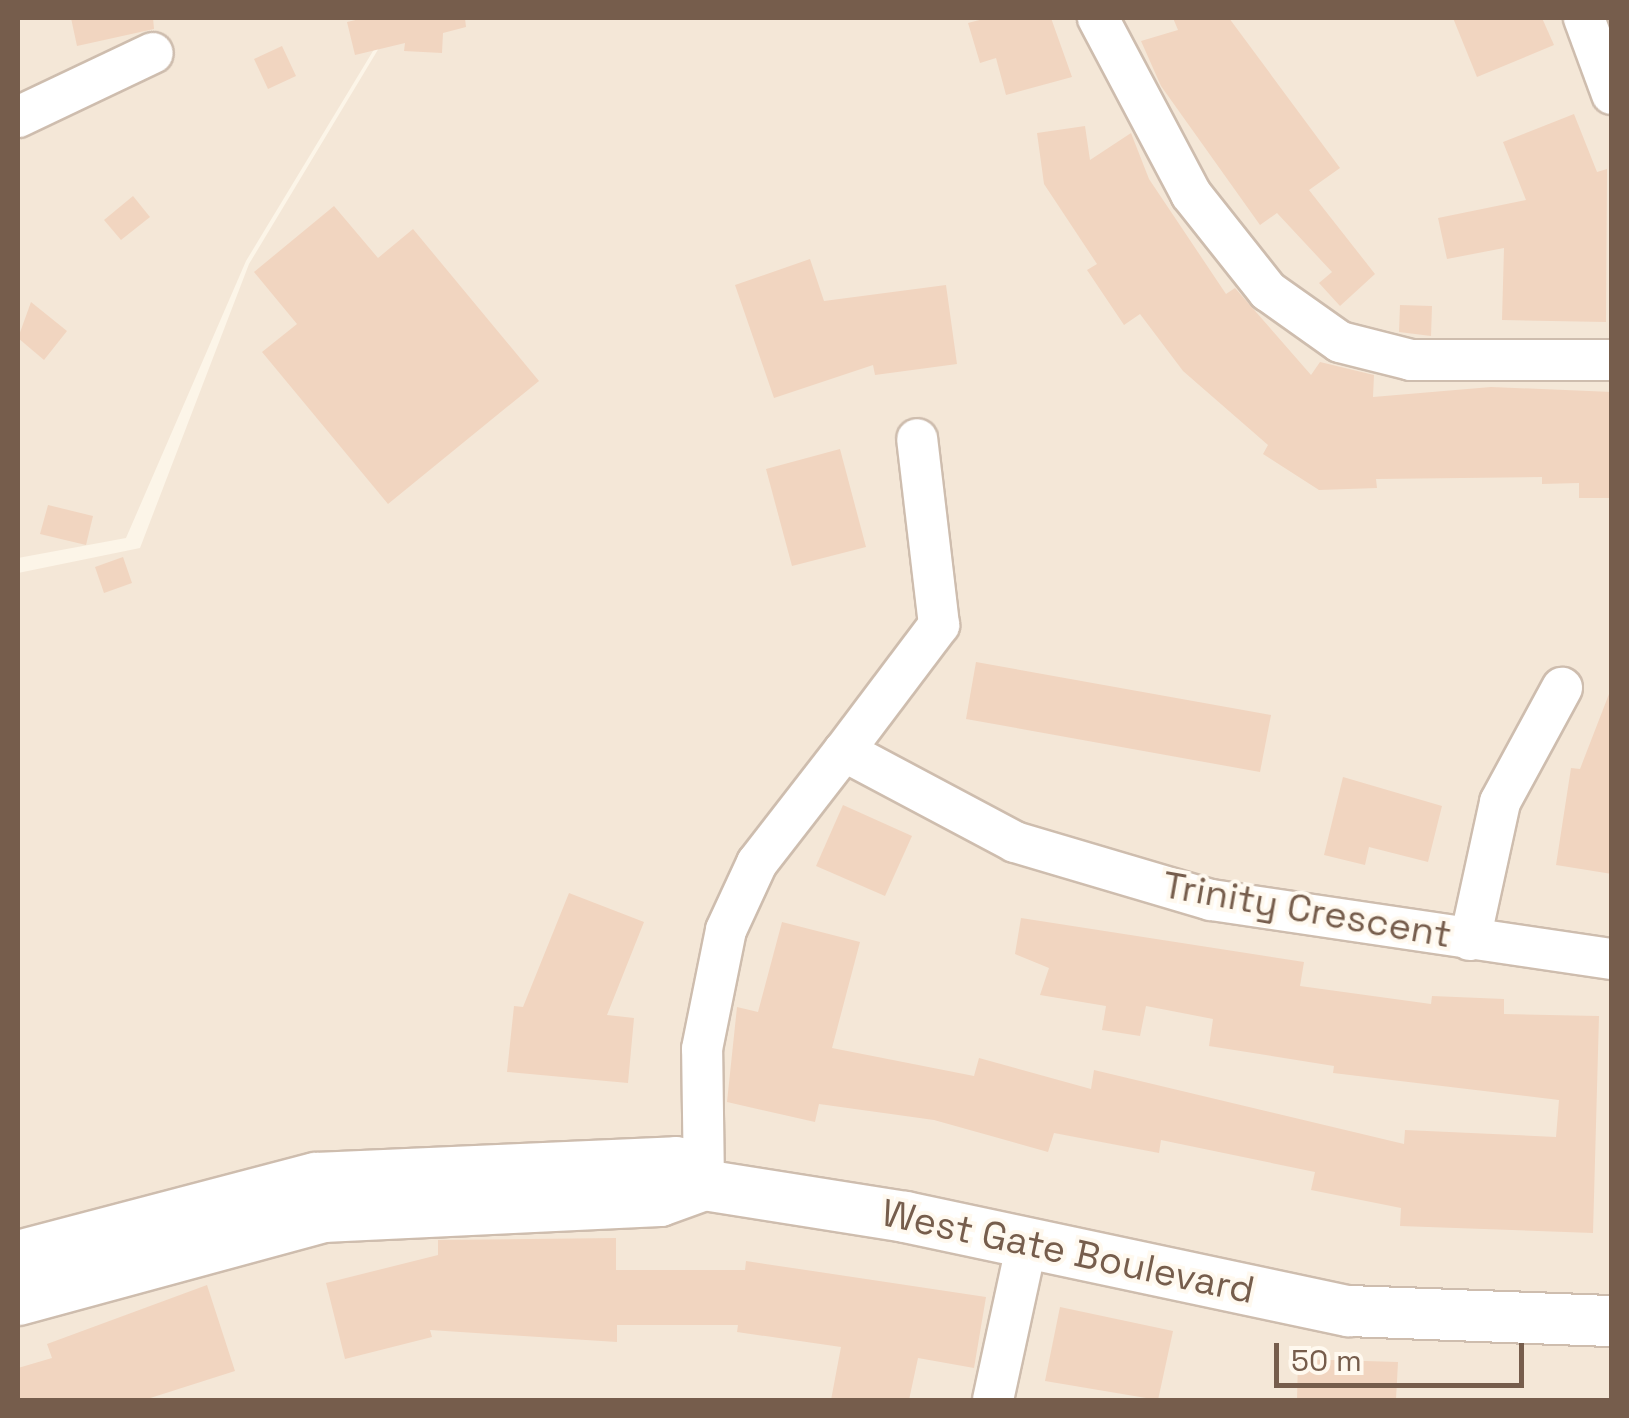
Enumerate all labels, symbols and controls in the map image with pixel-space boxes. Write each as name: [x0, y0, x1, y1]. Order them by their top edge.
street label: Trinity Crescent: [1159, 862, 1455, 958]
street label: West Gate Boulevard: [878, 1190, 1258, 1314]
scale bar: [1279, 1323, 1529, 1385]
text: 50 m: [1291, 1341, 1362, 1380]

